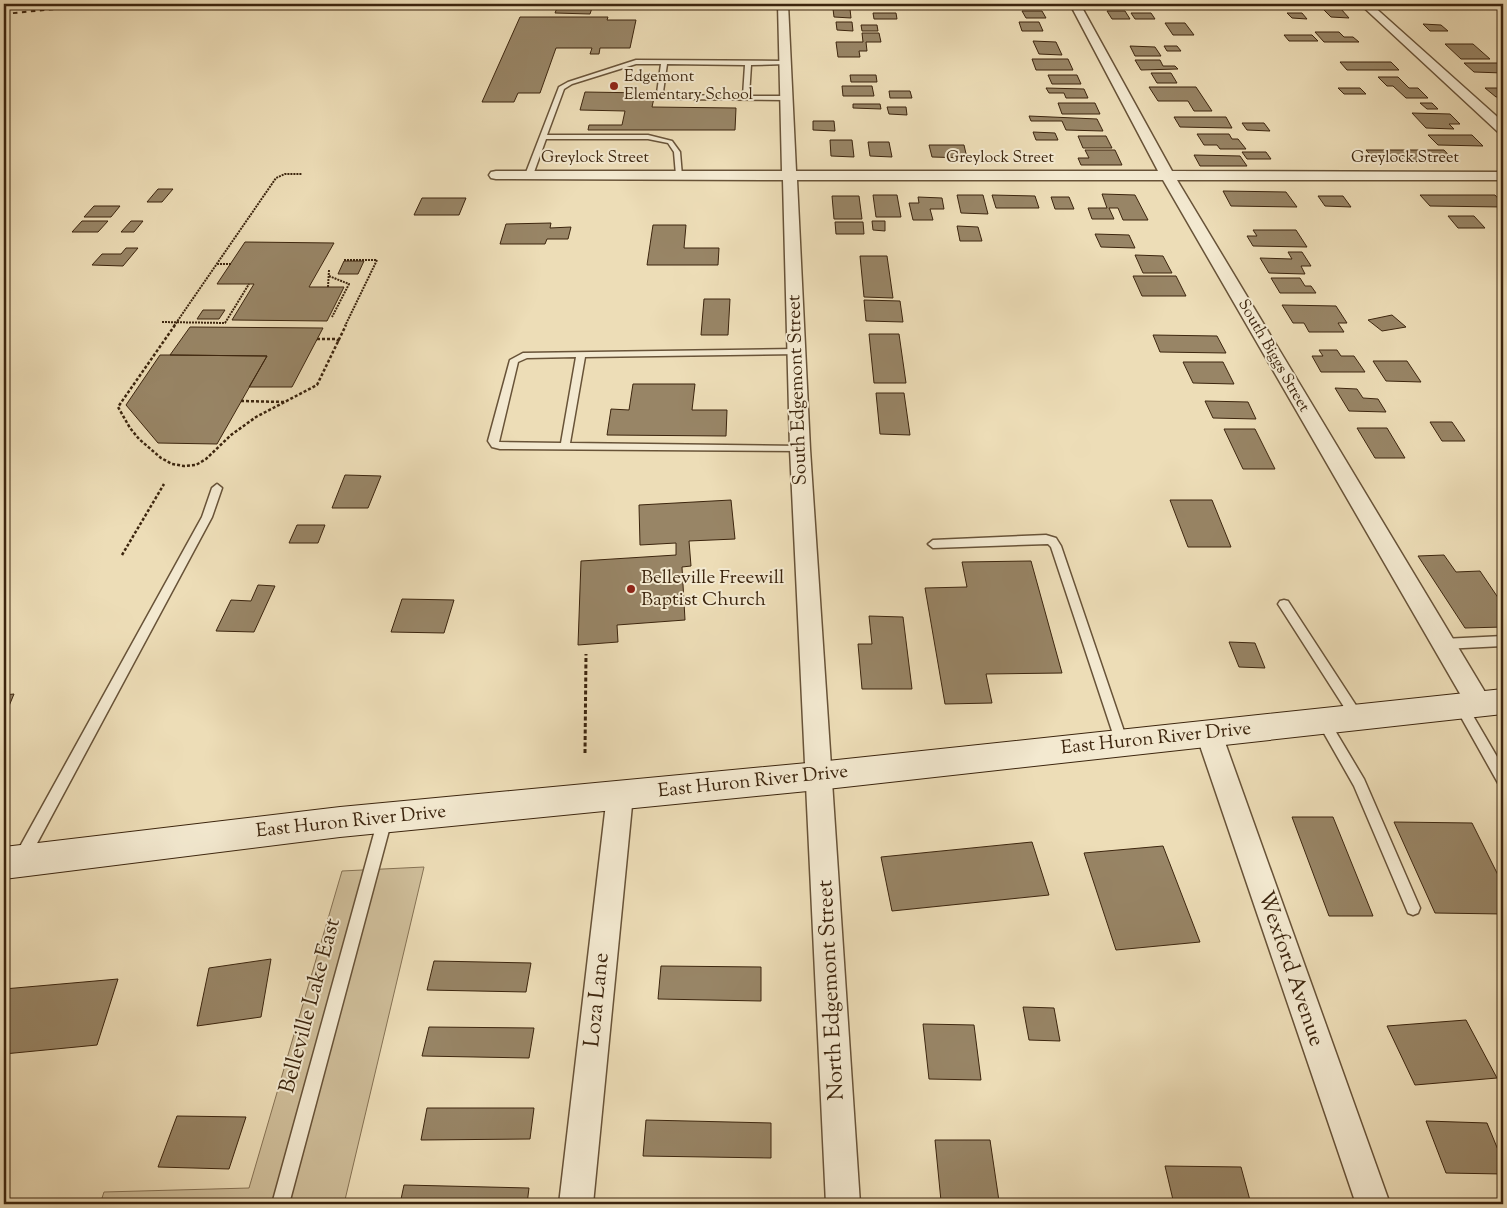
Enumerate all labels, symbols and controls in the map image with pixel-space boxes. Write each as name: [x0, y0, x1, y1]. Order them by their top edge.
place label: Edgemont Elementary School: [624, 66, 754, 107]
marker: Edgemont Elementary School: [608, 80, 620, 92]
street label: Greylock Street: [541, 147, 649, 170]
street label: Greylock Street: [946, 147, 1054, 170]
street label: Greylock Street: [1351, 147, 1459, 170]
street label: South Edgemont Street: [781, 294, 815, 486]
street label: South Biggs Street: [1231, 295, 1315, 417]
place label: Belleville Freewill Baptist Church: [641, 565, 784, 614]
marker: Belleville Freewill Baptist Church: [625, 583, 637, 595]
street label: East Huron River Drive: [1060, 716, 1253, 762]
street label: East Huron River Drive: [657, 759, 850, 805]
street label: East Huron River Drive: [255, 799, 448, 845]
street label: North Edgemont Street: [810, 878, 854, 1101]
street label: Wexford Avenue: [1248, 887, 1332, 1051]
street label: Belleville Lake East: [272, 914, 350, 1097]
street label: Loza Lane: [577, 951, 619, 1049]

